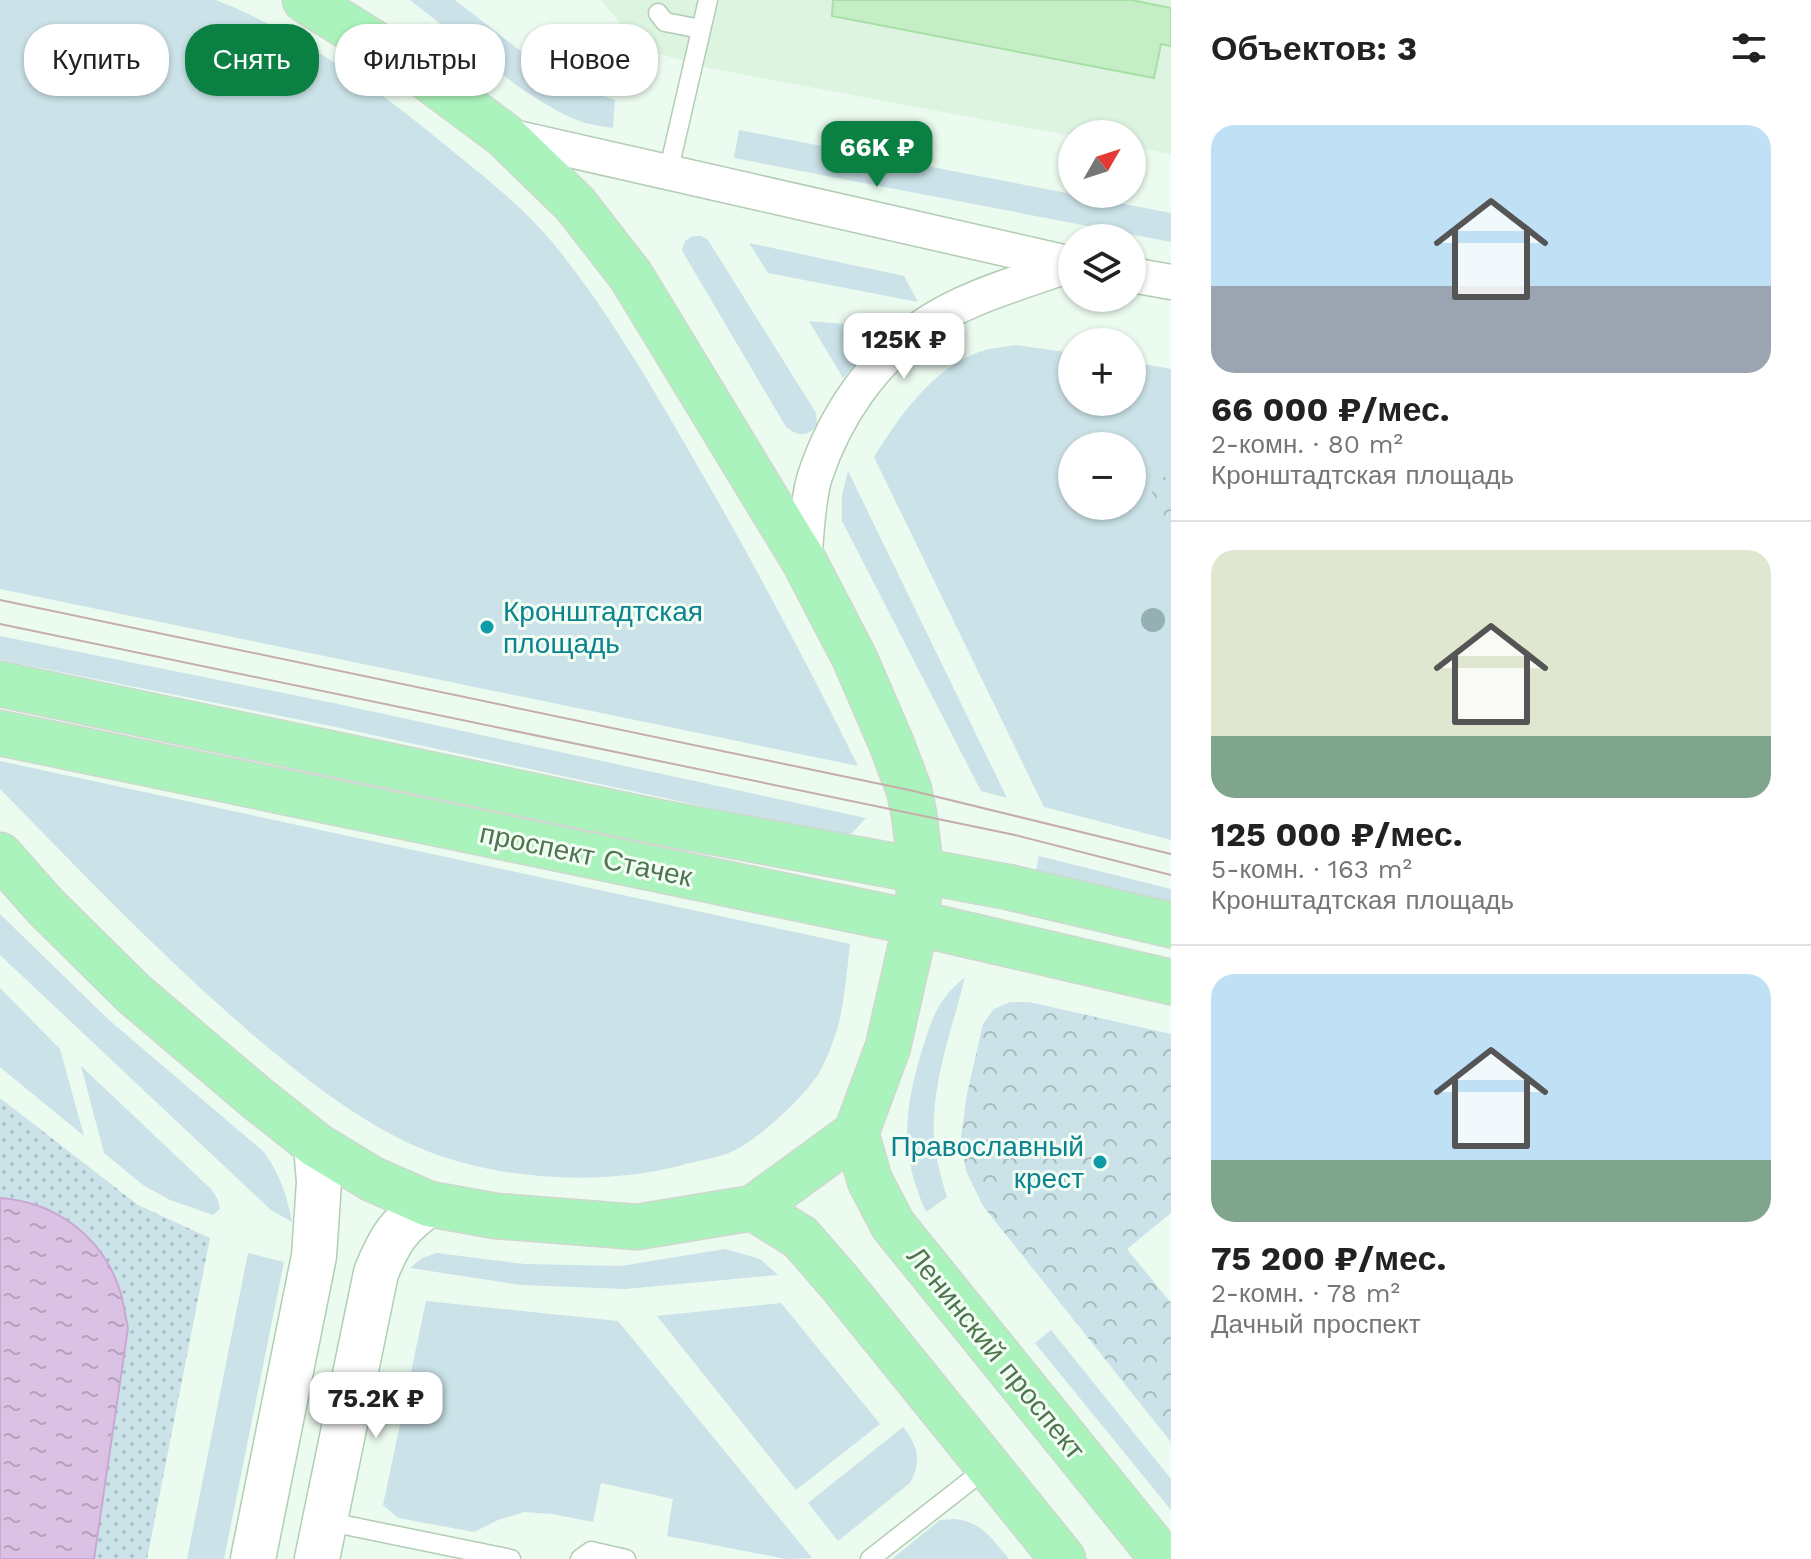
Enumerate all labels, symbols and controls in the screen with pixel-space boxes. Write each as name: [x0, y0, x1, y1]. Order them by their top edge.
chip: Купить: [24, 24, 169, 96]
chip: Снять: [185, 24, 319, 96]
chip: Фильтры: [335, 24, 505, 96]
chip: Новое: [521, 24, 658, 96]
icon: filters: [1727, 26, 1771, 70]
text: Объектов: 3: [1211, 28, 1417, 68]
north arrow: [1058, 120, 1146, 208]
map controls: [1058, 120, 1146, 520]
pin: 66K ₽: [821, 121, 933, 189]
text: 66K ₽: [839, 132, 915, 162]
icon: home: [1419, 177, 1563, 321]
button: layers: [1058, 224, 1146, 312]
pin: 125K ₽: [839, 313, 969, 381]
text: 125K ₽: [861, 324, 947, 354]
button: +: [1058, 328, 1146, 416]
text: 66 000 ₽/мес.: [1211, 389, 1450, 429]
text: 2-комн. · 80 m²: [1211, 429, 1403, 459]
button: −: [1058, 432, 1146, 520]
text: Кронштадтская площадь: [1211, 460, 1514, 490]
place label: Кронштадтская площадь: [503, 595, 703, 660]
icon: home: [1419, 602, 1563, 746]
marker: Кронштадтская площадь: [478, 618, 496, 636]
text: 125 000 ₽/мес.: [1211, 814, 1463, 854]
street label: проспект Стачек: [477, 816, 696, 894]
text: 5-комн. · 163 m²: [1211, 854, 1412, 884]
text: Кронштадтская площадь: [1211, 885, 1514, 915]
icon: home: [1419, 1026, 1563, 1170]
place label: Православный крест: [891, 1130, 1084, 1195]
marker: Православный крест: [1091, 1153, 1109, 1171]
text: 75 200 ₽/мес.: [1211, 1238, 1446, 1278]
street label: Ленинский проспект: [900, 1240, 1092, 1466]
text: 2-комн. · 78 m²: [1211, 1278, 1400, 1308]
text: Дачный проспект: [1211, 1309, 1421, 1339]
pin: 75.2K ₽: [302, 1372, 450, 1440]
text: 75.2K ₽: [328, 1383, 424, 1413]

